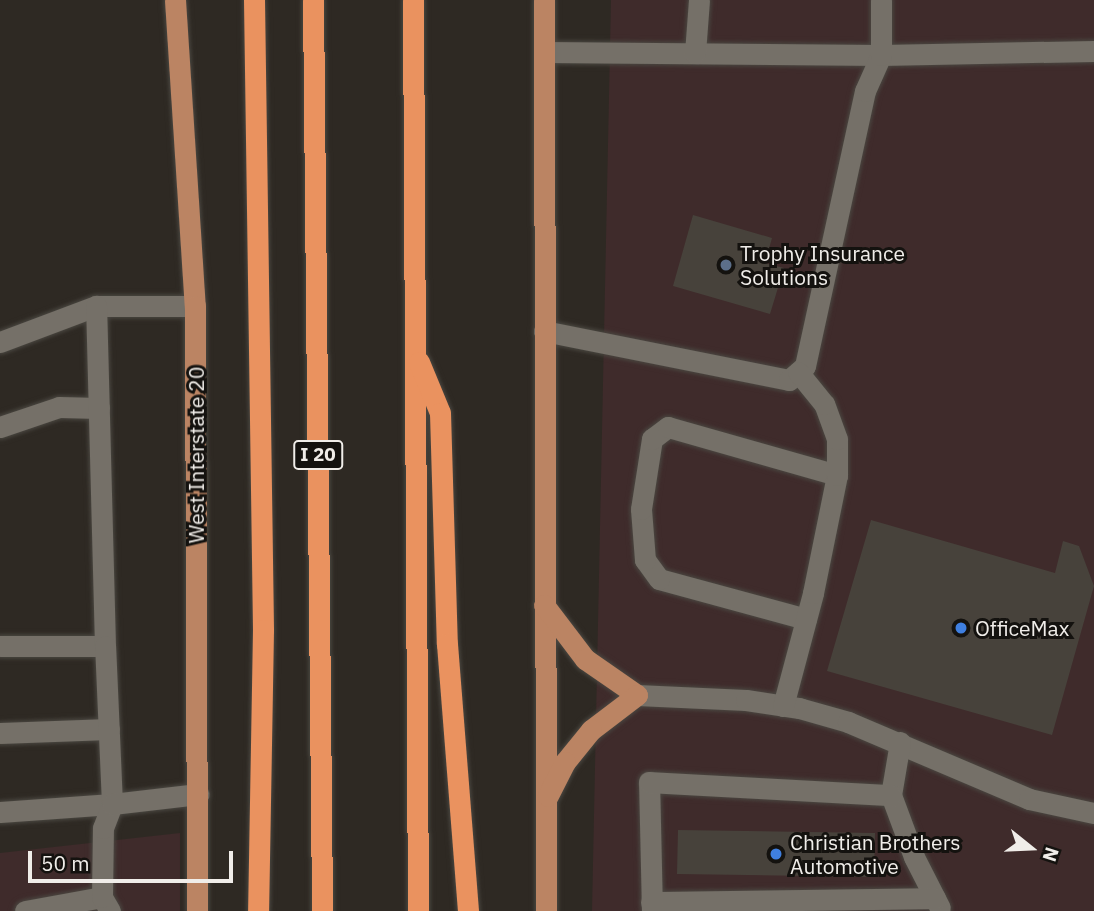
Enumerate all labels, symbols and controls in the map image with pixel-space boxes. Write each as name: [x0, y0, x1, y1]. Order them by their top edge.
place label: Trophy Insurance Solutions: [740, 240, 905, 290]
marker: Trophy Insurance Solutions: [718, 257, 734, 273]
street label: West Interstate 20: [183, 367, 209, 543]
road number: I 20: [292, 440, 344, 470]
place label: OfficeMax: [975, 615, 1069, 641]
marker: OfficeMax: [953, 620, 969, 636]
north arrow: [996, 813, 1066, 883]
place label: Christian Brothers Automotive: [790, 829, 961, 879]
scale bar: [32, 838, 236, 882]
text: N: [1037, 844, 1065, 865]
marker: Christian Brothers Automotive: [768, 846, 784, 862]
text: 50 m: [41, 849, 90, 877]

